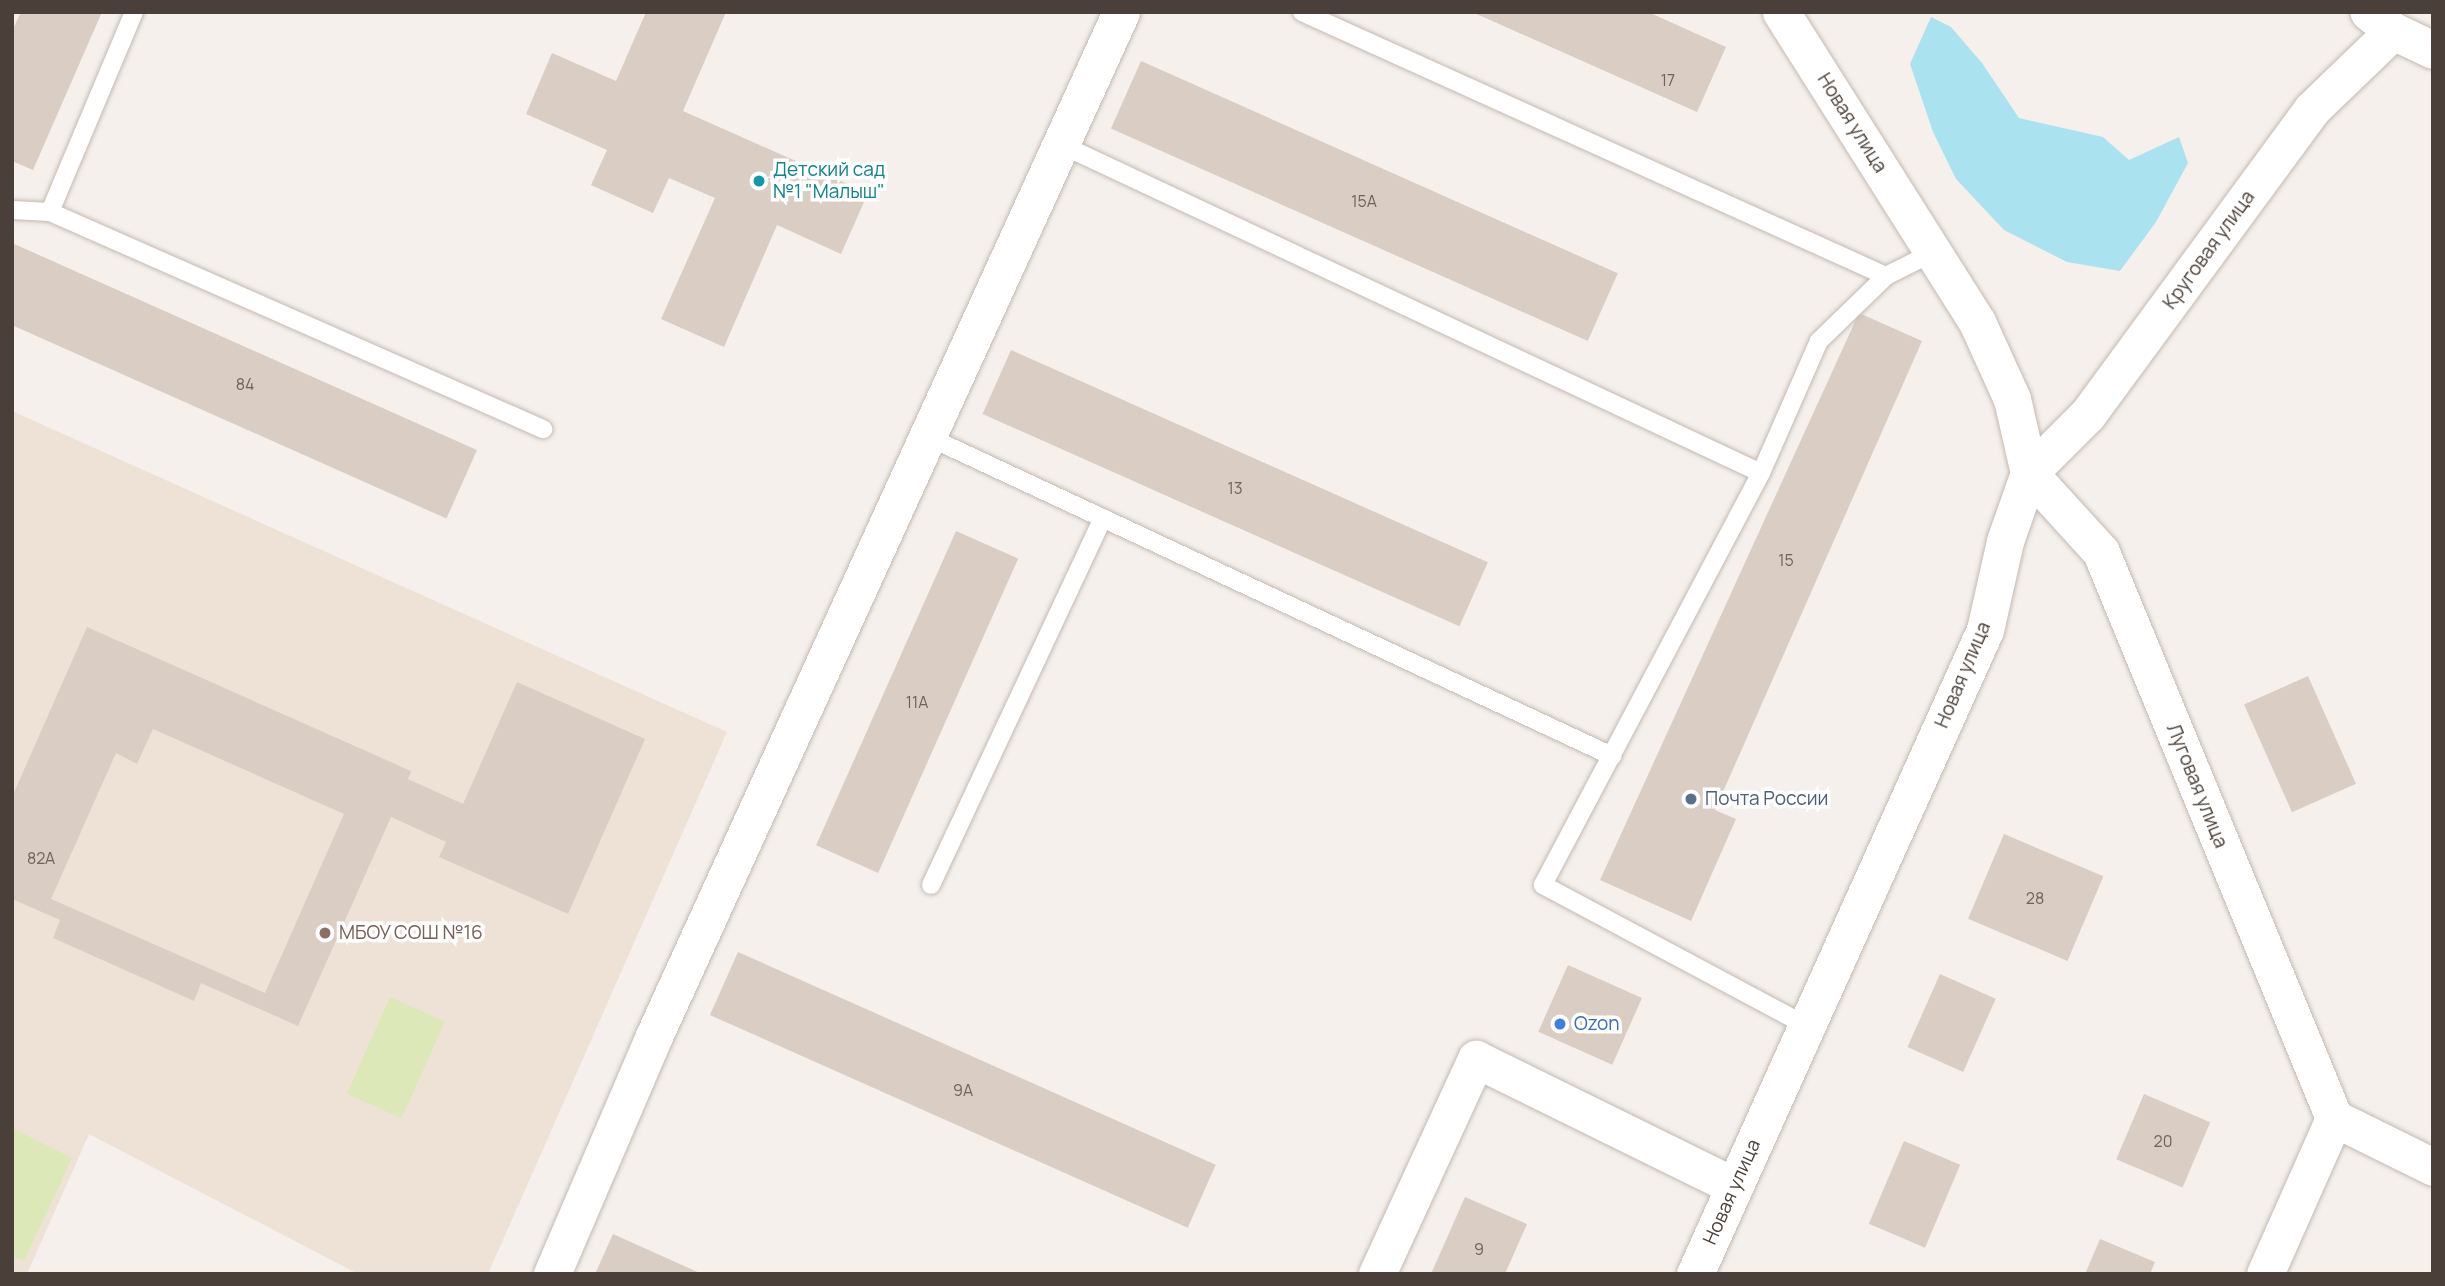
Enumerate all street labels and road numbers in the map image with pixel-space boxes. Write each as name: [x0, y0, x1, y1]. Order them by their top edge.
street label: Новая улица: [1812, 69, 1892, 177]
street label: Круговая улица: [2158, 186, 2260, 314]
street label: Новая улица: [1930, 619, 1996, 731]
street label: Луговая улица: [2162, 721, 2232, 851]
street label: Новая улица: [1699, 1136, 1765, 1248]

